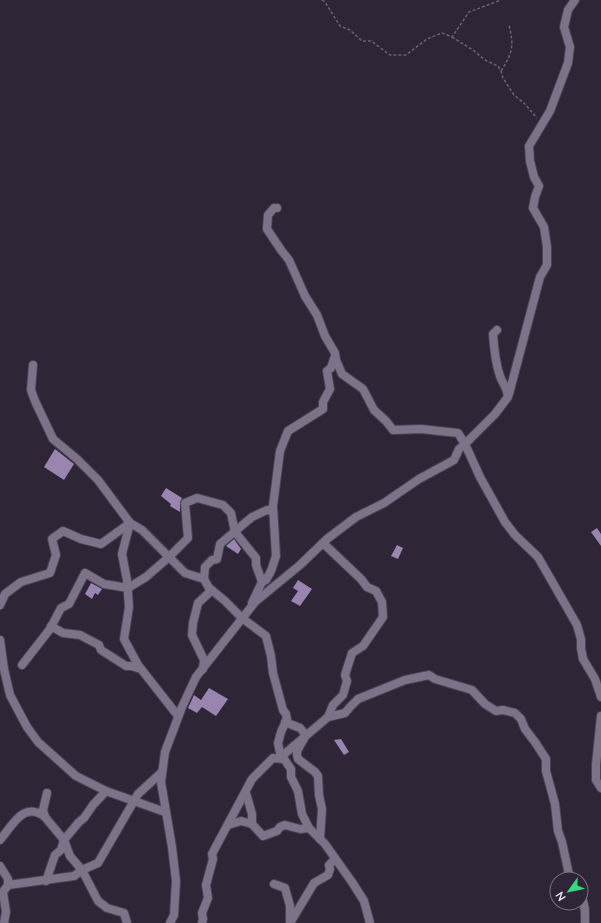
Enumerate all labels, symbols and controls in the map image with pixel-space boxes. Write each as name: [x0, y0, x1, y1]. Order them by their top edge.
north arrow: [549, 871, 589, 911]
text: N: [552, 890, 568, 904]

